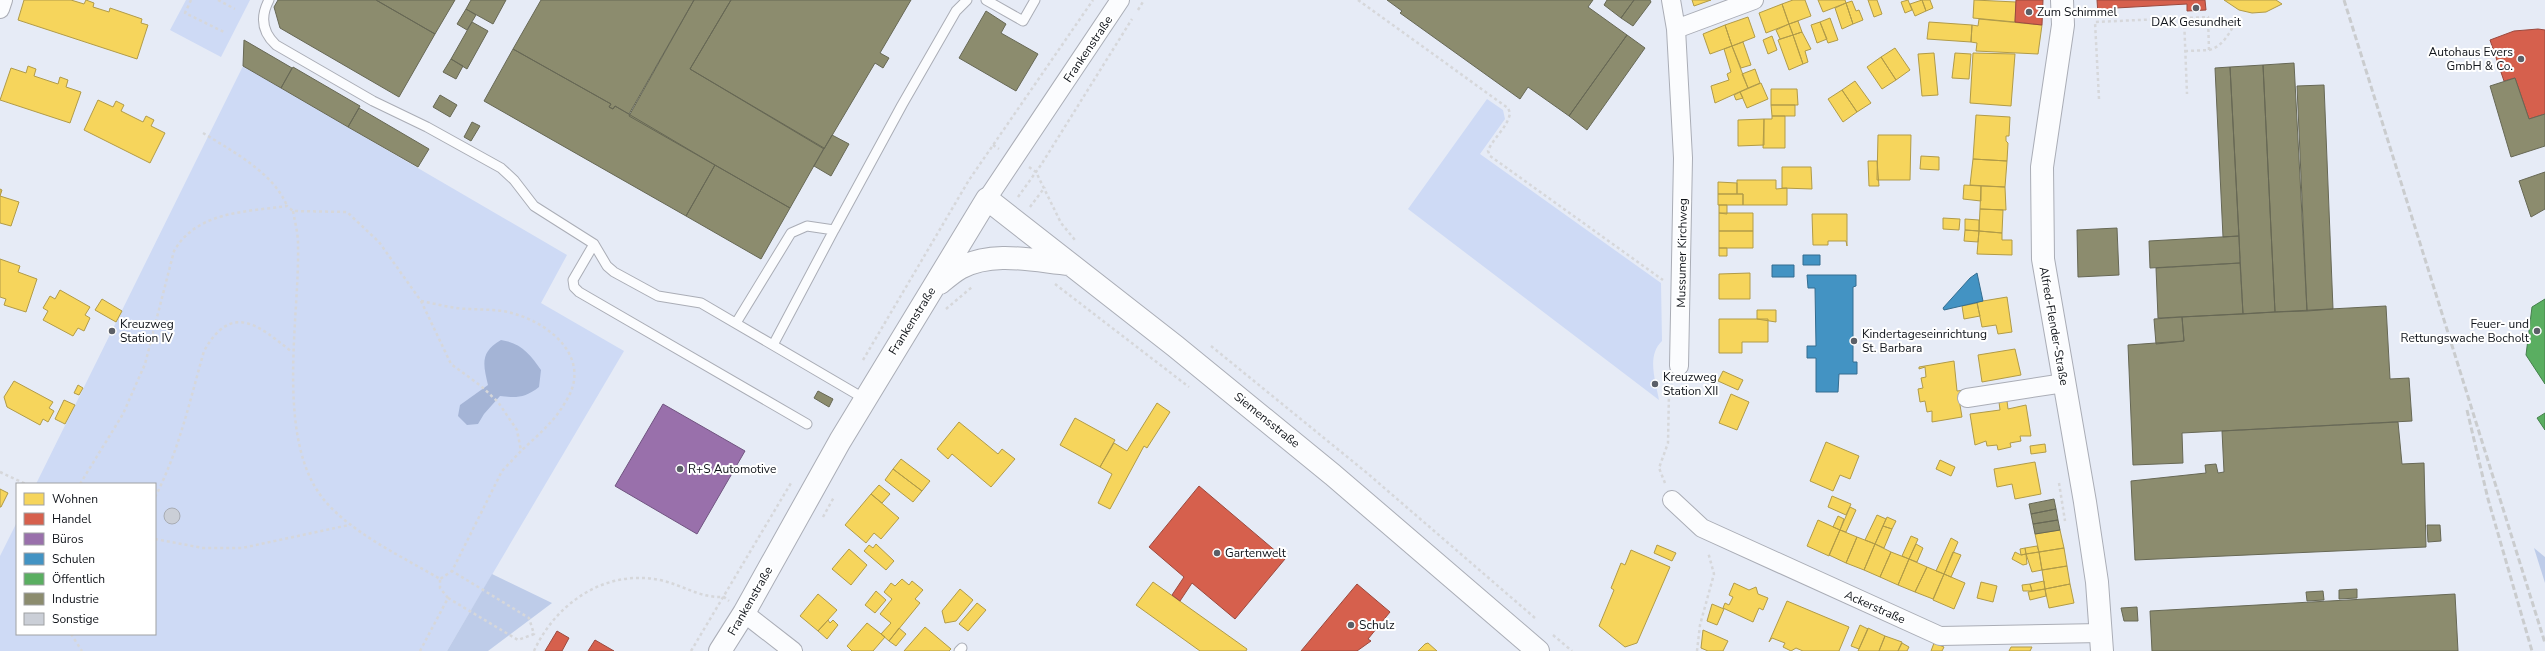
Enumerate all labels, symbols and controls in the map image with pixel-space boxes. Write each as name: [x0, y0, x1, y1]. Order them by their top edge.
marker: DAK Gesundheit: [2191, 3, 2201, 13]
place label: Zum Schimmel: [2037, 4, 2118, 20]
marker: Zum Schimmel: [2024, 7, 2034, 17]
street label: Frankenstraße: [1060, 13, 1116, 85]
place label: DAK Gesundheit: [2151, 14, 2242, 30]
place label: Autohaus Evers GmbH & Co.: [2429, 44, 2513, 74]
marker: Autohaus Evers GmbH & Co.: [2516, 54, 2526, 64]
street label: Mussumer Kirchweg: [1673, 198, 1691, 308]
street label: Alfred-Flender-Straße: [2036, 265, 2072, 387]
street label: Frankenstraße: [885, 284, 939, 358]
place label: Kreuzweg Station IV: [120, 316, 174, 346]
place label: Feuer- und Rettungswache Bocholt: [2401, 316, 2530, 346]
marker: Kreuzweg Station IV: [107, 326, 117, 336]
place label: Kindertageseinrichtung St. Barbara: [1862, 326, 1987, 356]
marker: Feuer- und Rettungswache Bocholt: [2532, 326, 2542, 336]
marker: Kindertageseinrichtung St. Barbara: [1849, 336, 1859, 346]
place label: Kreuzweg Station XII: [1663, 369, 1718, 399]
marker: Kreuzweg Station XII: [1650, 379, 1660, 389]
street label: Siemensstraße: [1231, 389, 1303, 451]
place label: R+S Automotive: [688, 461, 776, 477]
marker: R+S Automotive: [675, 464, 685, 474]
legend: [16, 483, 156, 635]
text: Wohnen: [52, 491, 98, 507]
text: Handel: [52, 511, 92, 527]
text: Büros: [52, 531, 84, 547]
place label: Gartenwelt: [1225, 545, 1287, 561]
marker: Gartenwelt: [1212, 548, 1222, 558]
text: Schulen: [52, 551, 95, 567]
street label: Frankenstraße: [724, 564, 776, 638]
text: Öffentlich: [52, 571, 105, 587]
street label: Ackerstraße: [1842, 586, 1908, 628]
text: Industrie: [52, 591, 99, 607]
text: Sonstige: [52, 611, 99, 627]
place label: Schulz: [1359, 617, 1395, 633]
marker: Schulz: [1346, 620, 1356, 630]

